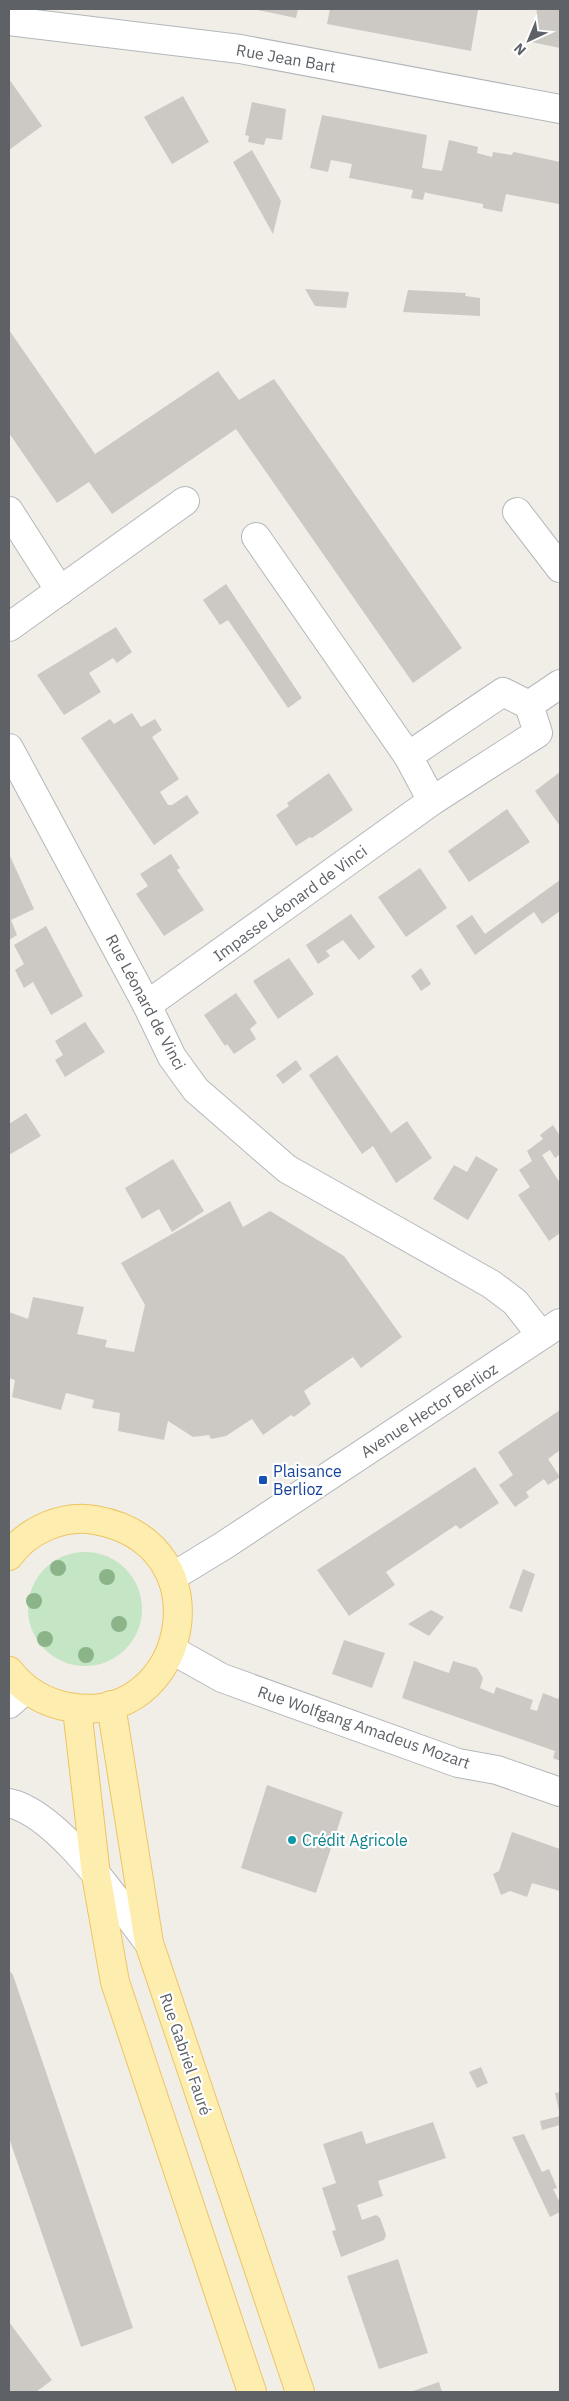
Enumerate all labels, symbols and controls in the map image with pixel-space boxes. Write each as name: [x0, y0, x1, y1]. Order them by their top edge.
north arrow: [504, 15, 554, 65]
street label: Rue Jean Bart: [235, 39, 337, 77]
text: N: [510, 39, 530, 59]
street label: Impasse Léonard de Vinci: [209, 841, 371, 965]
street label: Rue Léonard de Vinci: [102, 931, 190, 1073]
street label: Avenue Hector Berlioz: [357, 1358, 501, 1462]
place label: Plaisance Berlioz: [273, 1461, 342, 1499]
marker: Plaisance Berlioz: [257, 1474, 269, 1486]
street label: Rue Wolfgang Amadeus Mozart: [255, 1681, 473, 1773]
place label: Crédit Agricole: [302, 1830, 408, 1850]
marker: Crédit Agricole: [286, 1834, 298, 1846]
street label: Rue Gabriel Fauré: [156, 1990, 216, 2118]

